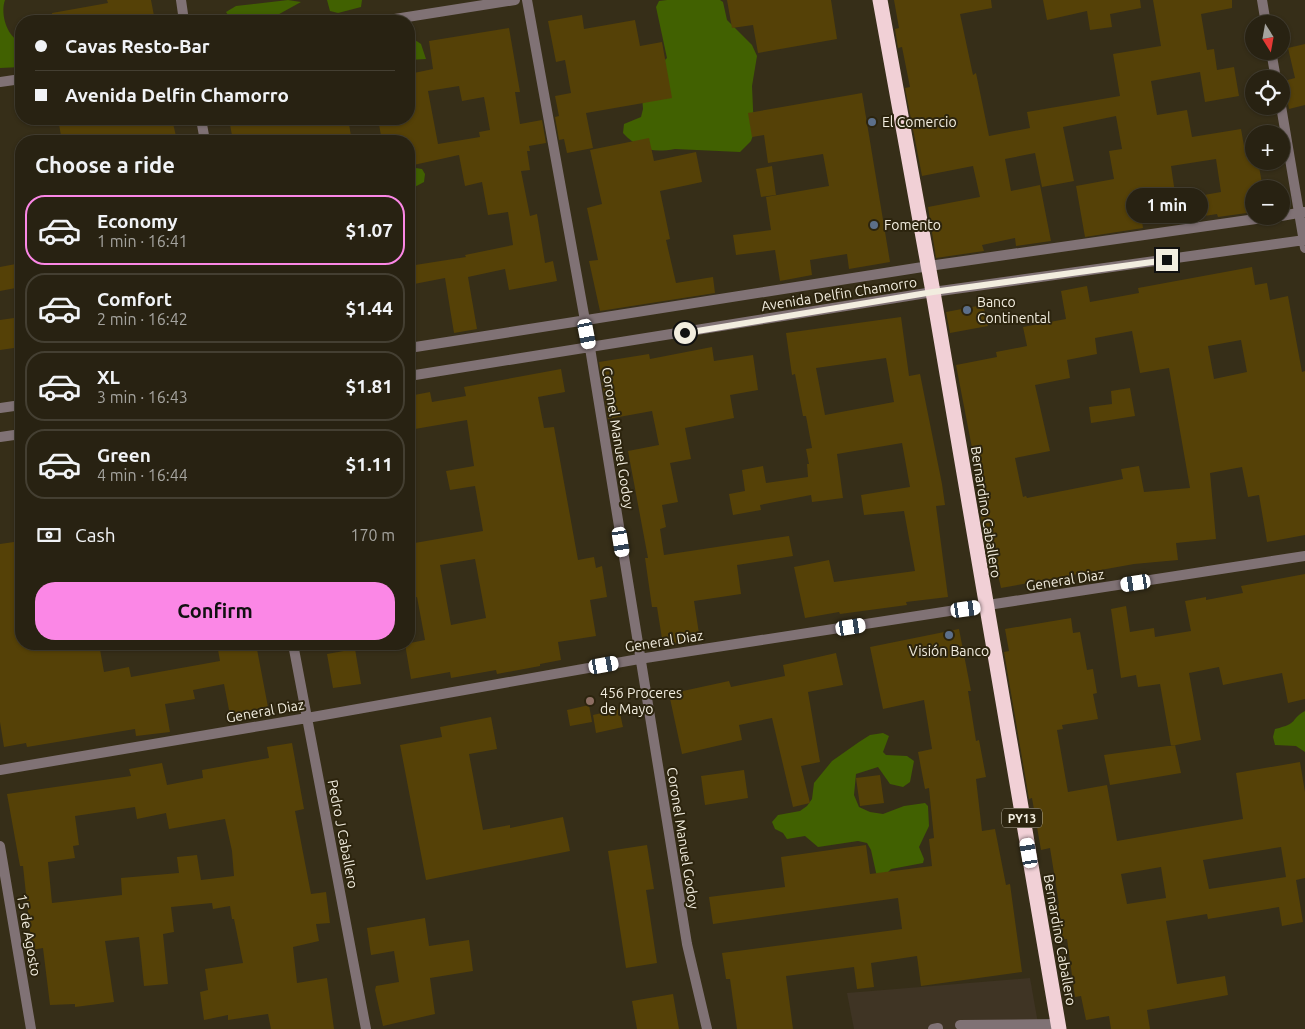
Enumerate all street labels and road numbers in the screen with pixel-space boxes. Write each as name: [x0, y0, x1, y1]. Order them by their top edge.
street label: Avenida Delfin Chamorro: [760, 274, 918, 314]
street label: Coronel Manuel Godoy: [599, 366, 637, 510]
street label: Bernardino Caballero: [968, 445, 1004, 579]
street label: General Diaz: [1025, 566, 1105, 594]
street label: General Diaz: [624, 627, 704, 655]
street label: General Diaz: [225, 696, 305, 726]
street label: Coronel Manuel Godoy: [664, 766, 702, 910]
street label: Pedro J Caballero: [325, 778, 361, 890]
road number: PY13: [1002, 808, 1042, 828]
street label: Bernardino Caballero: [1041, 873, 1079, 1007]
street label: 15 de Agosto: [14, 893, 44, 977]

